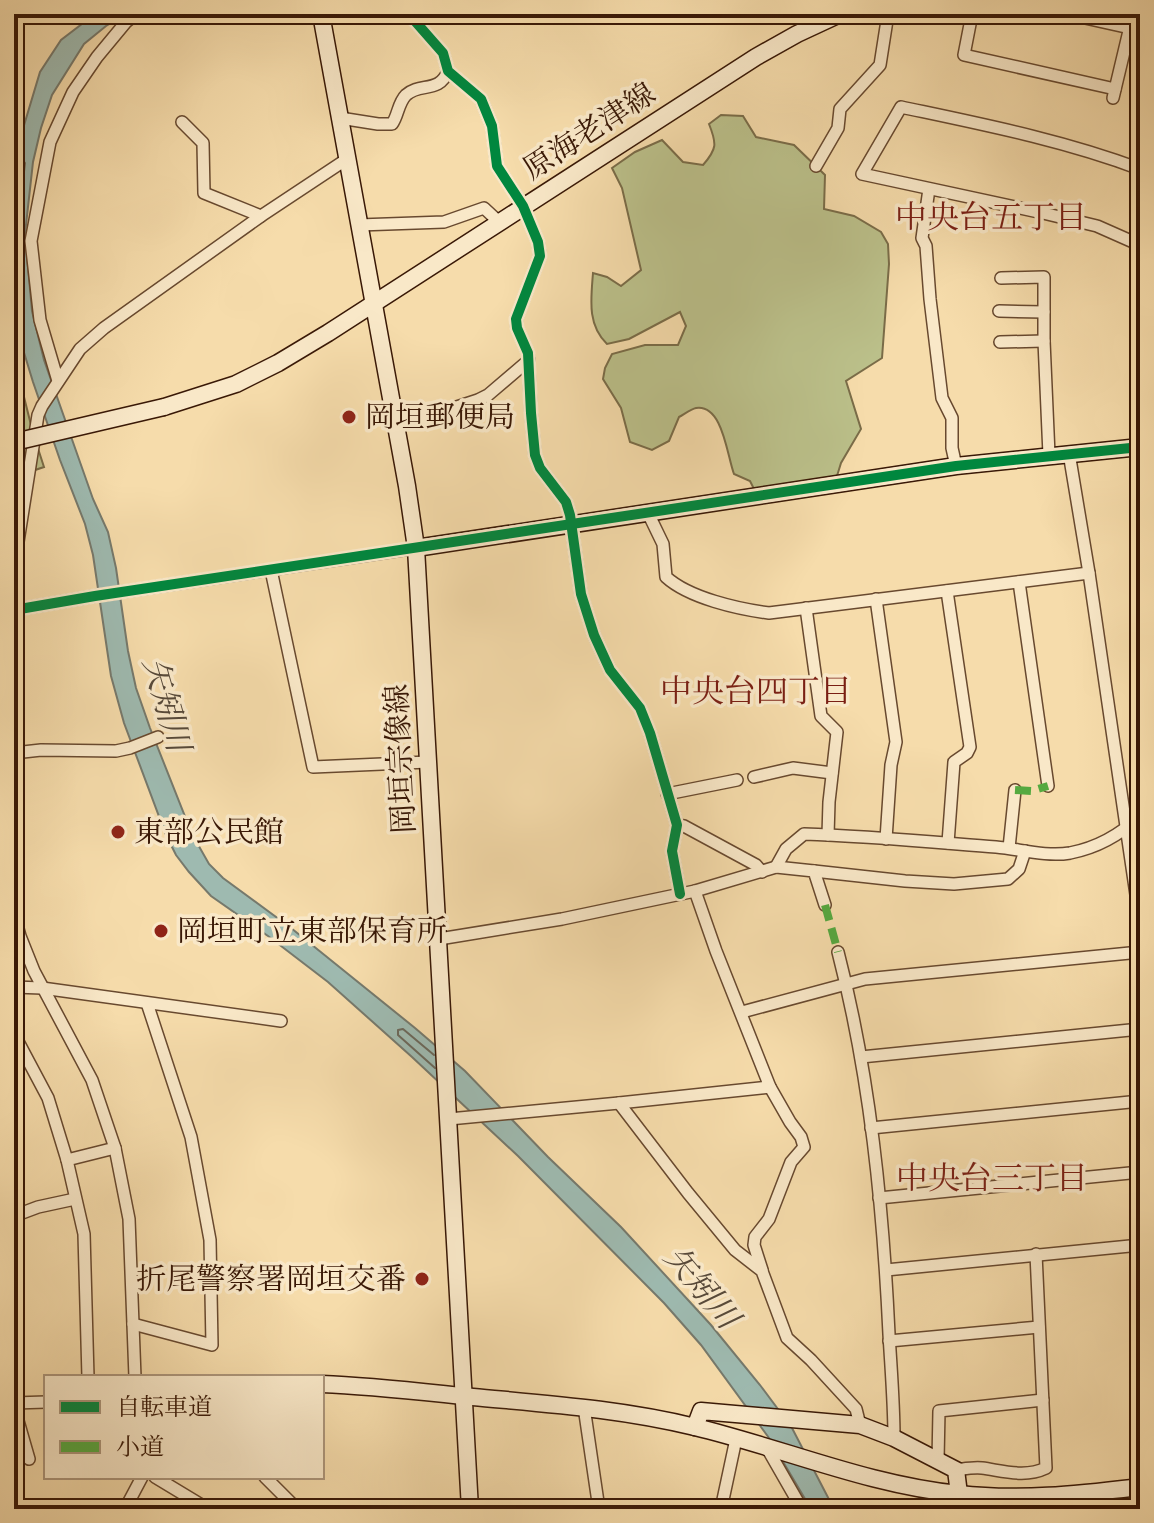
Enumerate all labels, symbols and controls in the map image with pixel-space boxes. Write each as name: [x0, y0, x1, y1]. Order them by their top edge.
street label: 原海老津線: [515, 73, 662, 188]
district label: 中央台五丁目: [895, 196, 1087, 238]
place label: 岡垣郵便局: [365, 397, 515, 436]
marker: 岡垣郵便局: [340, 408, 358, 426]
water label: 矢矧川: [134, 652, 201, 759]
district label: 中央台四丁目: [660, 670, 852, 712]
street label: 岡垣宗像線: [376, 683, 423, 835]
place label: 東部公民館: [134, 812, 284, 851]
marker: 東部公民館: [109, 823, 127, 841]
place label: 岡垣町立東部保育所: [177, 911, 447, 950]
marker: 岡垣町立東部保育所: [152, 922, 170, 940]
district label: 中央台三丁目: [896, 1157, 1088, 1199]
water label: 矢矧川: [655, 1237, 751, 1340]
place label: 折尾警察署岡垣交番: [136, 1259, 406, 1298]
marker: 折尾警察署岡垣交番: [413, 1270, 431, 1288]
legend: [44, 1375, 324, 1479]
text: 自転車道: [116, 1391, 212, 1422]
text: 小道: [116, 1431, 164, 1462]

